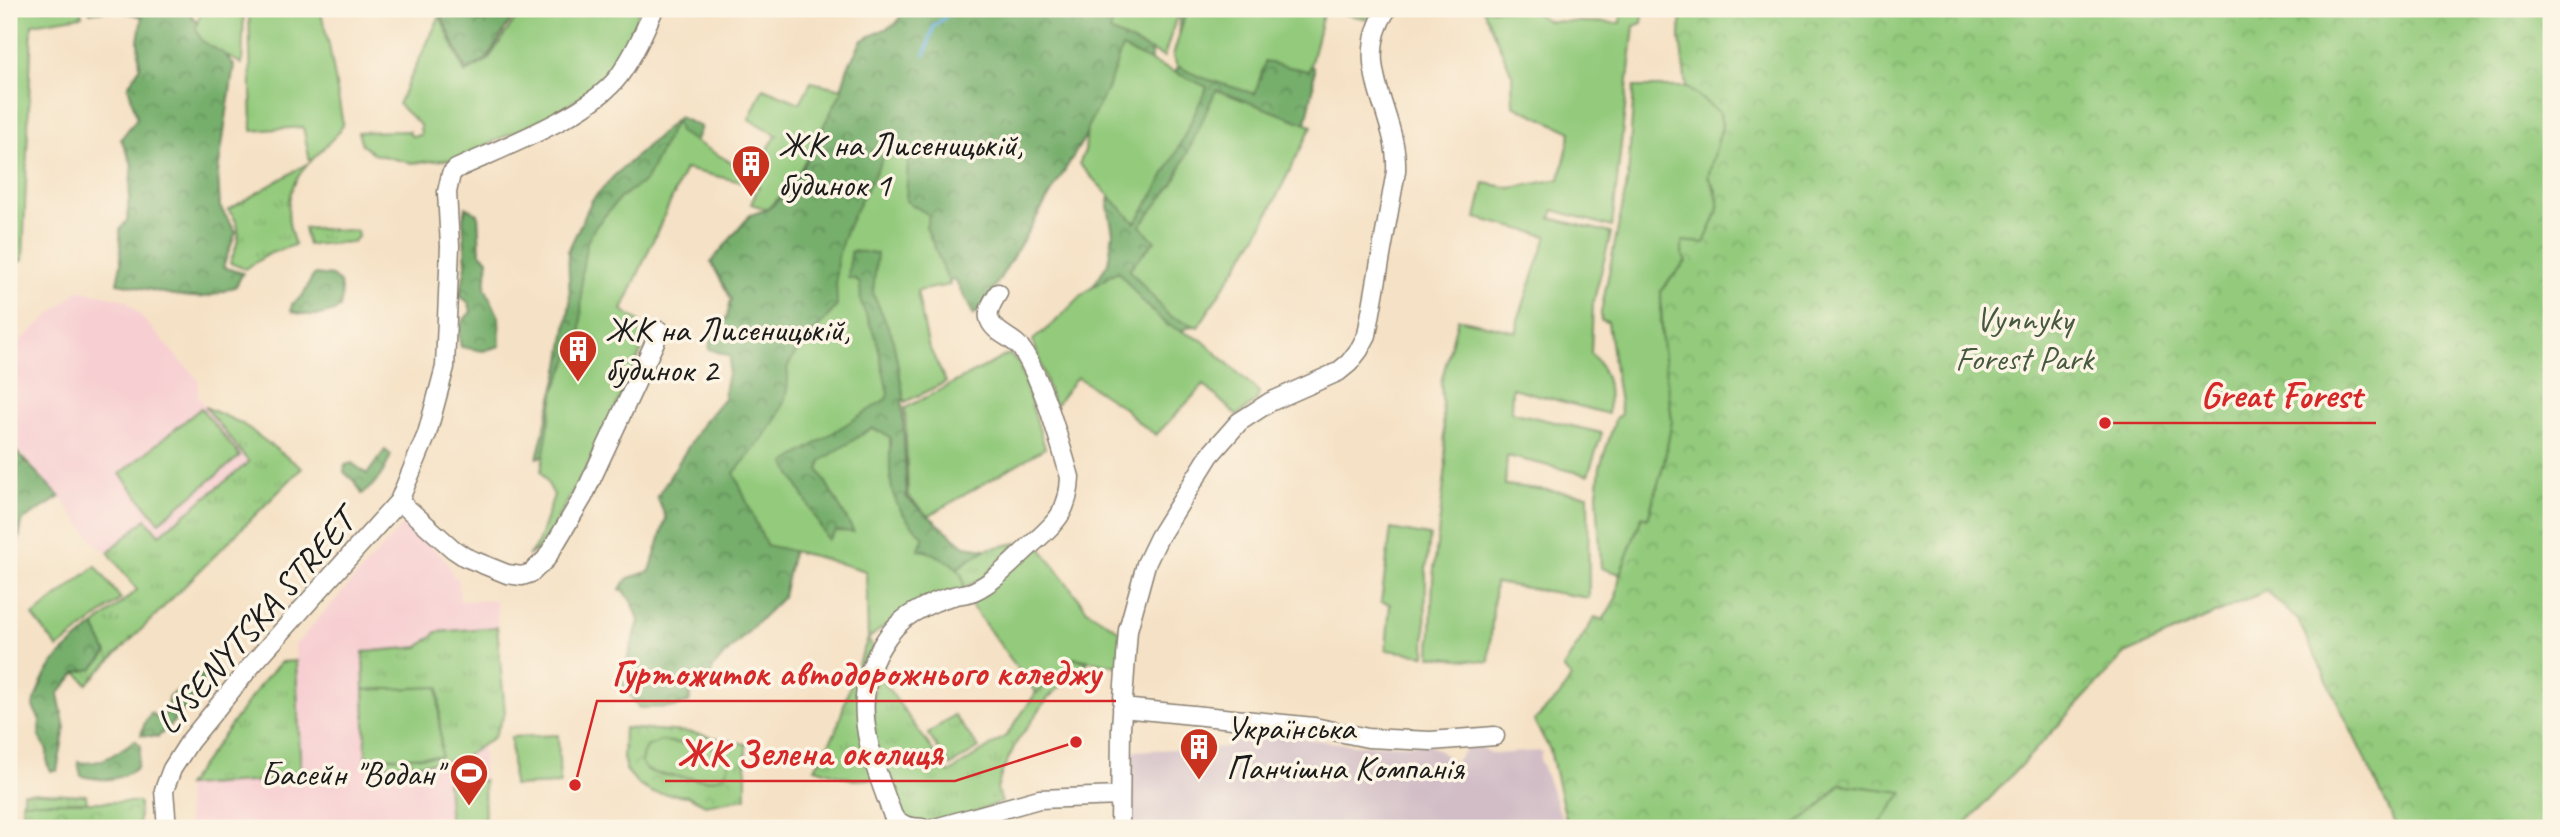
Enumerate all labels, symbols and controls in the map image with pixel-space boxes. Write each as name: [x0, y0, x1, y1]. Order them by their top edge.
place label: ЖК на Лисеницькій, будинок 1: [778, 122, 1023, 207]
building icon: ЖК на Лисеницькій, будинок 1: [730, 143, 772, 198]
park label: Vynnyky Forest Park: [1955, 296, 2095, 381]
place label: ЖК на Лисеницькій, будинок 2: [605, 307, 850, 392]
building icon: ЖК на Лисеницькій, будинок 2: [557, 328, 599, 383]
callout: Great Forest: [2186, 365, 2376, 423]
text: Great Forest: [2200, 371, 2366, 418]
street label: LYSENYTSKA STREET: [145, 494, 371, 743]
callout: Гуртожиток автодорожнього коледжу: [597, 643, 1116, 701]
text: Гуртожиток автодорожнього коледжу: [612, 649, 1104, 696]
place label: Українська Панчішна Компанія: [1226, 705, 1465, 790]
callout: ЖК Зелена околиця: [665, 723, 955, 781]
building icon: Українська Панчішна Компанія: [1178, 726, 1220, 781]
text: ЖК Зелена околиця: [678, 729, 945, 776]
place label: Басейн "Водан": [260, 751, 449, 796]
sports icon: Басейн "Водан": [448, 752, 490, 807]

